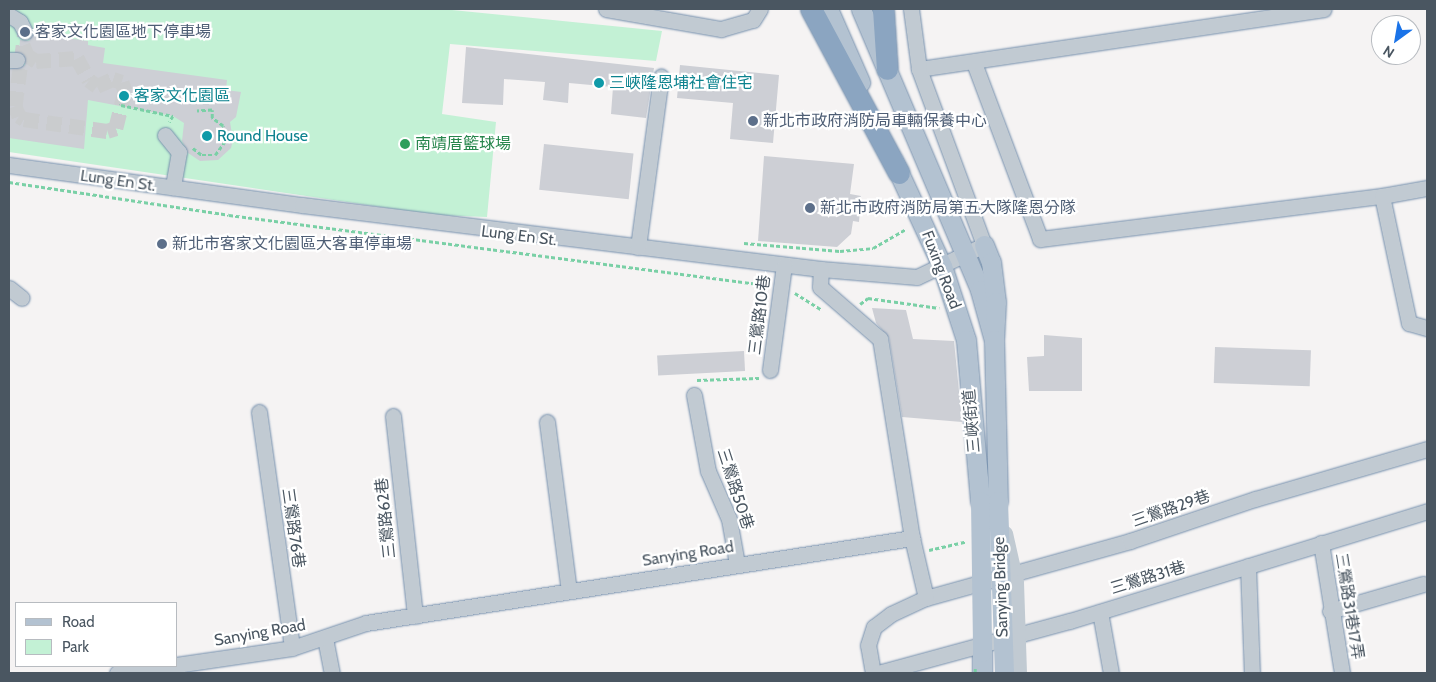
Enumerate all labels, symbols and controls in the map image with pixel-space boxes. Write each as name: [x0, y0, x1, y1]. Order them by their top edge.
north arrow: [1371, 15, 1421, 65]
place label: 客家文化園區地下停車場: [35, 22, 211, 42]
marker: 客家文化園區地下停車場: [19, 26, 31, 38]
text: N: [1380, 42, 1398, 62]
place label: 三峽隆恩埔社會住宅: [609, 73, 753, 93]
marker: 三峽隆恩埔社會住宅: [593, 77, 605, 89]
place label: 客家文化園區: [134, 86, 230, 106]
marker: 客家文化園區: [118, 90, 130, 102]
place label: 新北市政府消防局車輛保養中心: [763, 111, 987, 131]
marker: 新北市政府消防局車輛保養中心: [747, 115, 759, 127]
place label: Round House: [217, 126, 308, 146]
marker: Round House: [201, 130, 213, 142]
place label: 南靖厝籃球場: [415, 134, 511, 154]
marker: 南靖厝籃球場: [399, 138, 411, 150]
street label: Lung En St.: [79, 166, 157, 196]
place label: 新北市政府消防局第五大隊隆恩分隊: [820, 198, 1076, 218]
marker: 新北市政府消防局第五大隊隆恩分隊: [804, 202, 816, 214]
street label: Lung En St.: [480, 222, 558, 250]
street label: Fuxing Road: [917, 228, 965, 312]
place label: 新北市客家文化園區大客車停車場: [172, 234, 412, 254]
marker: 新北市客家文化園區大客車停車場: [156, 238, 168, 250]
street label: 三鶯路10巷: [746, 274, 774, 356]
street label: 三峽街道: [960, 388, 984, 454]
street label: 三鶯路50巷: [713, 446, 757, 532]
street label: 三鶯路62巷: [372, 476, 400, 560]
street label: 三鶯路76巷: [278, 487, 308, 569]
street label: 三鶯路29巷: [1129, 487, 1213, 531]
street label: Sanying Bridge: [990, 536, 1012, 638]
street label: Sanying Road: [641, 537, 735, 571]
street label: 三鶯路31巷17弄: [1331, 552, 1367, 660]
street label: 三鶯路31巷: [1108, 557, 1188, 599]
legend: [15, 602, 178, 667]
text: Road: [62, 613, 95, 631]
street label: Sanying Road: [213, 616, 307, 650]
text: Park: [62, 638, 89, 656]

